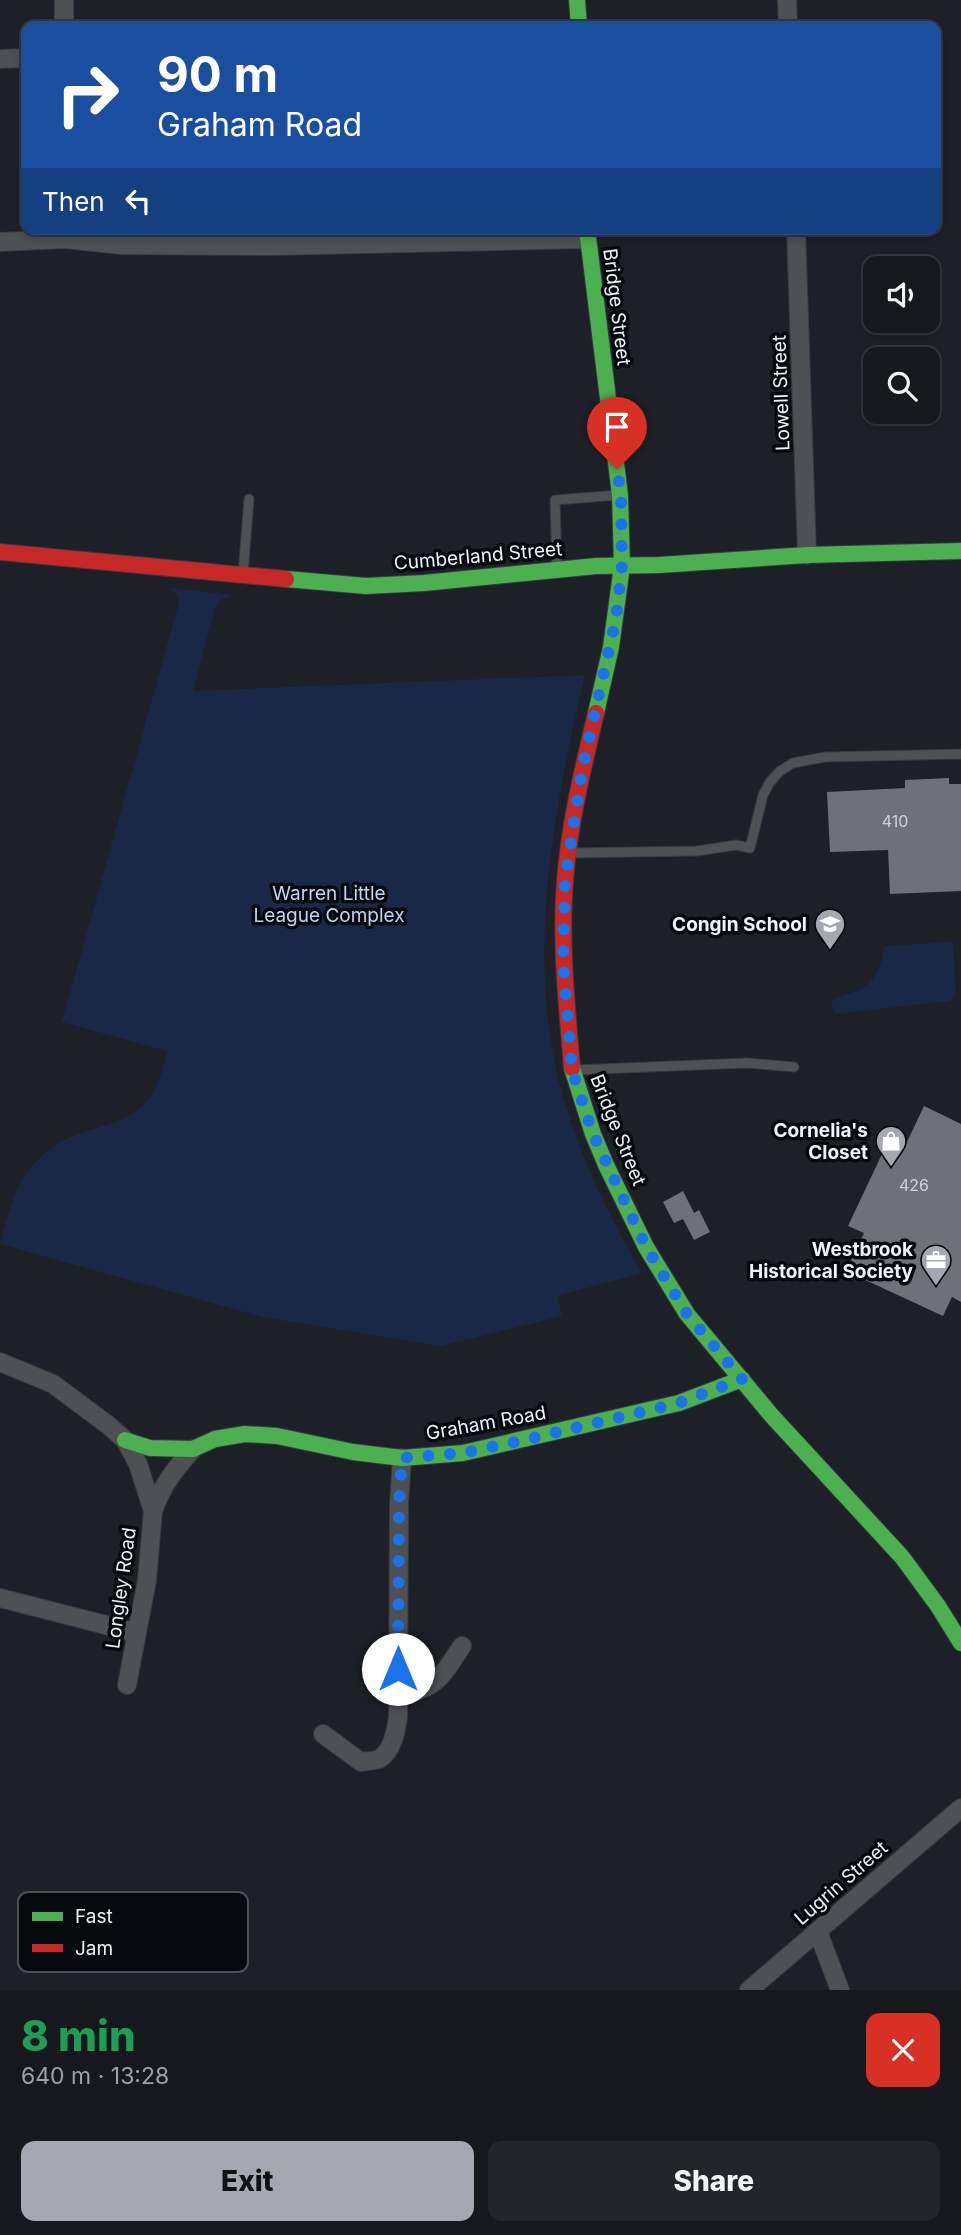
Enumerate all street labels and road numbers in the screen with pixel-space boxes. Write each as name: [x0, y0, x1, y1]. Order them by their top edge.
street label: Bridge Street: [598, 247, 636, 367]
street label: Lowell Street: [767, 335, 795, 451]
street label: Cumberland Street: [393, 537, 563, 575]
street label: Bridge Street: [585, 1071, 651, 1189]
street label: Graham Road: [424, 1401, 548, 1445]
street label: Longley Road: [101, 1526, 141, 1650]
street label: Lugrin Street: [790, 1836, 892, 1930]

